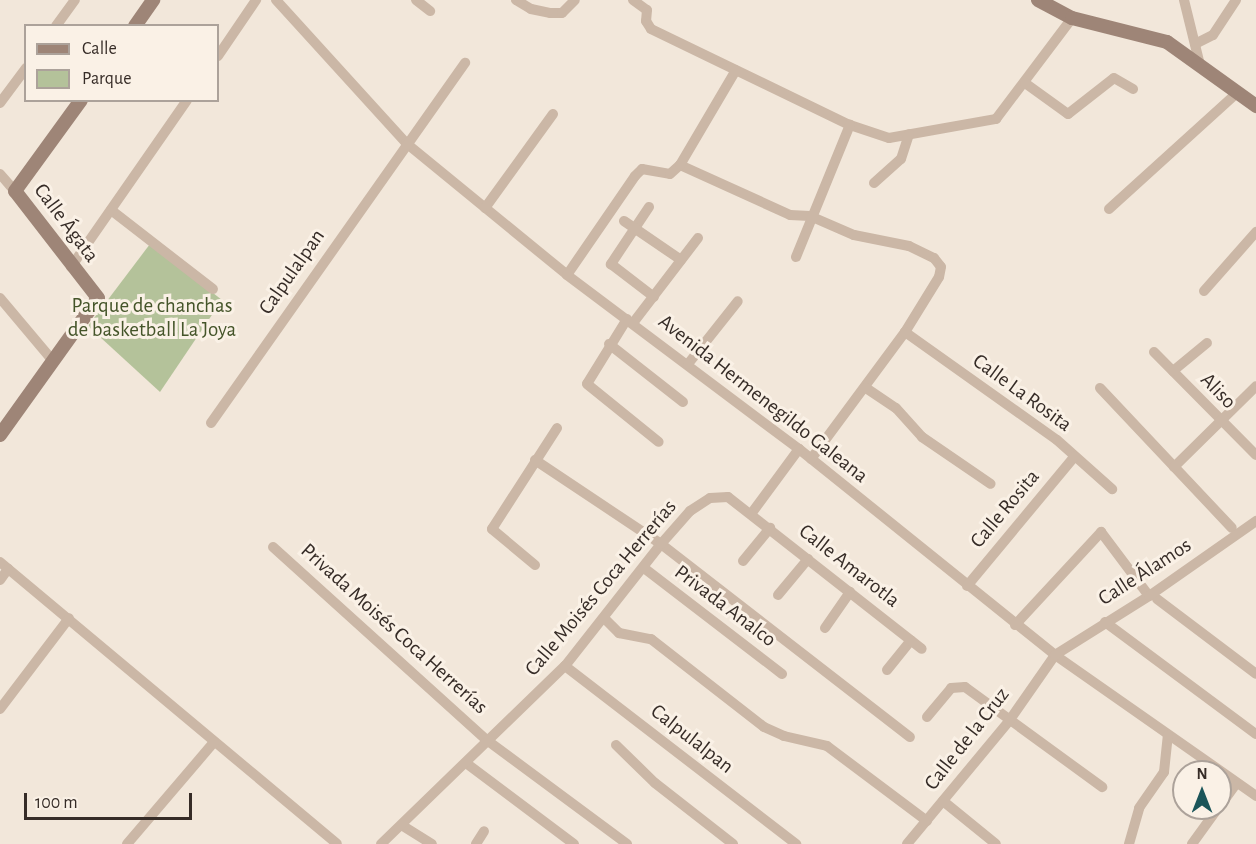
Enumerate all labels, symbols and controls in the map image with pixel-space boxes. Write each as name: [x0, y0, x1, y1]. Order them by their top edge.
legend: [24, 24, 219, 102]
text: Calle: [82, 40, 117, 58]
text: Parque: [82, 70, 131, 88]
street label: Calle Ágata: [28, 179, 104, 267]
street label: Calpulalpan: [253, 225, 331, 319]
park label: Parque de chanchas de basketball La Joya: [68, 293, 236, 343]
street label: Avenida Hermenegildo Galeana: [653, 309, 873, 489]
street label: Calle La Rosita: [967, 349, 1077, 437]
street label: Aliso: [1195, 368, 1241, 414]
street label: Calle Rosita: [965, 465, 1045, 553]
street label: Calle Moisés Coca Herrerías: [520, 495, 682, 681]
street label: Calle Amarotla: [794, 519, 904, 613]
street label: Calle Álamos: [1094, 533, 1196, 611]
street label: Privada Moisés Coca Herrerías: [295, 538, 493, 720]
street label: Privada Analco: [669, 560, 781, 652]
street label: Calle de la Cruz: [919, 683, 1015, 795]
street label: Calpulalpan: [646, 699, 738, 779]
north arrow: [1172, 760, 1232, 820]
text: N: [1196, 766, 1208, 782]
scale bar: [27, 781, 195, 819]
text: 100 m: [35, 794, 78, 812]

